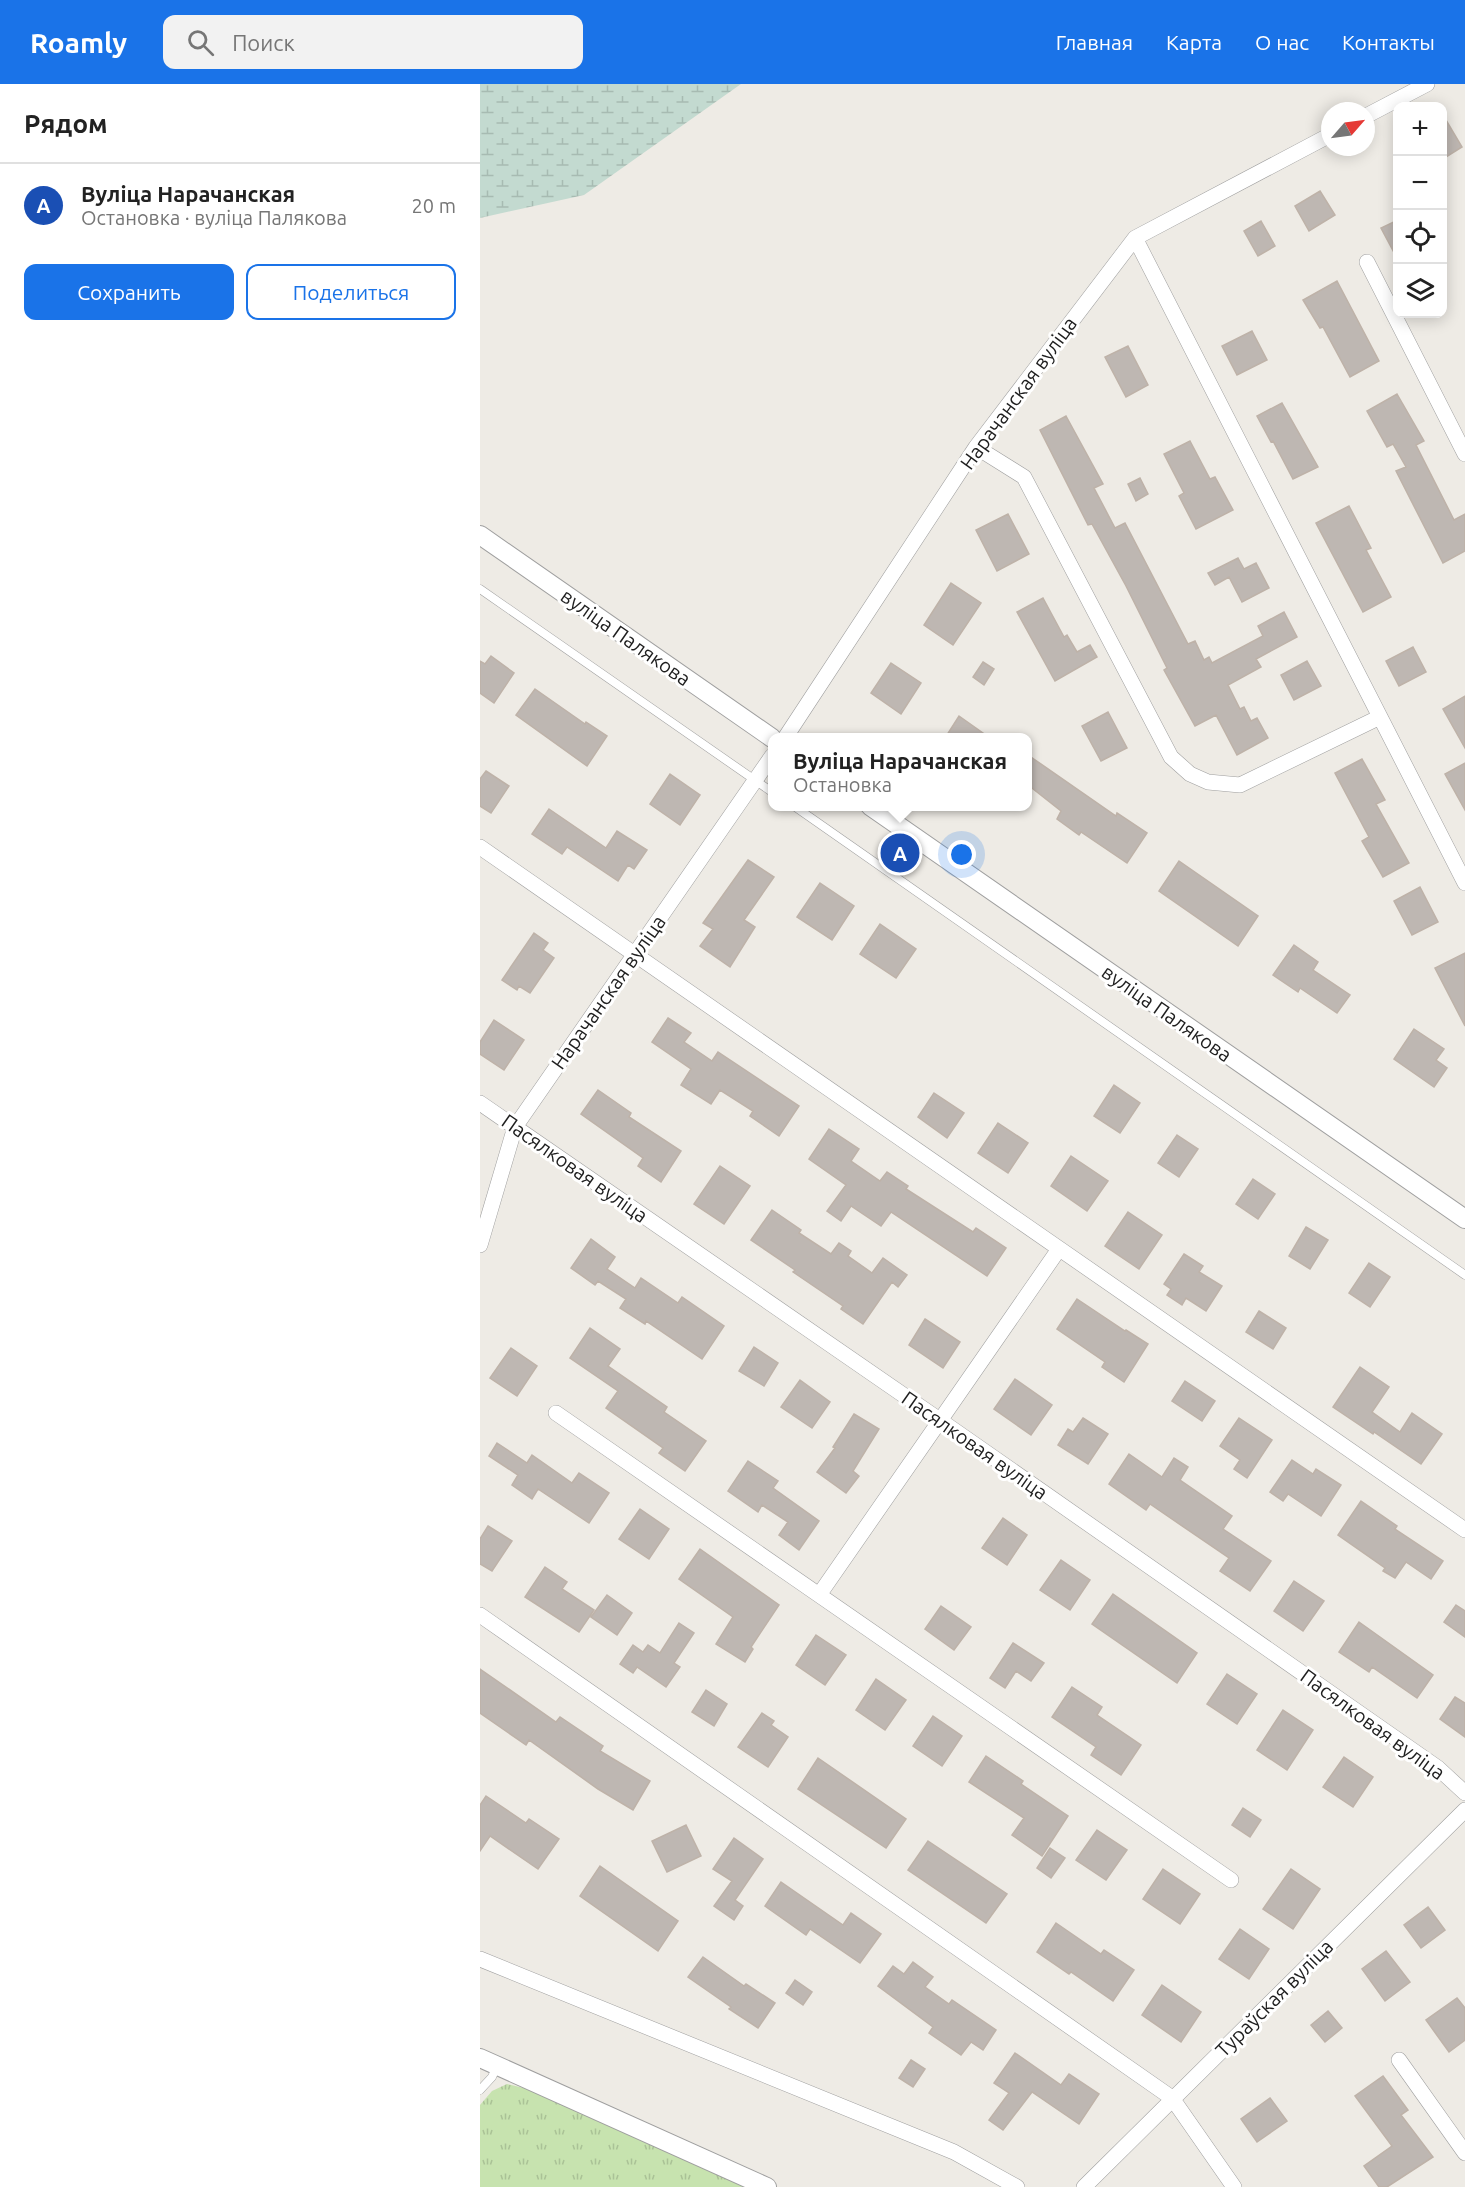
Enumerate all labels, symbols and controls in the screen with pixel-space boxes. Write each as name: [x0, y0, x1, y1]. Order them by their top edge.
search box: [163, 15, 583, 69]
icon: search: [184, 26, 217, 59]
text: Roamly: [30, 27, 127, 58]
text: Поиск: [232, 30, 295, 55]
text: Главная: [1056, 30, 1133, 54]
text: Карта: [1166, 30, 1222, 54]
text: О нас: [1255, 30, 1309, 54]
text: Контакты: [1342, 30, 1435, 54]
north arrow: [1321, 102, 1375, 156]
map controls: [1393, 102, 1447, 318]
button: +: [1393, 102, 1447, 156]
text: Рядом: [24, 109, 108, 138]
button: −: [1393, 156, 1447, 210]
text: Вуліца Нарачанская: [81, 181, 295, 206]
text: A: [36, 194, 51, 217]
text: 20 m: [412, 194, 456, 217]
text: Остановка · вуліца Палякова: [81, 206, 347, 229]
button: locate: [1393, 210, 1447, 264]
button: Сохранить: [24, 264, 234, 320]
button: Поделиться: [246, 264, 456, 320]
button: layers: [1393, 264, 1447, 318]
street label: Нарачанская вуліца: [955, 312, 1081, 474]
street label: вуліца Палякова: [557, 584, 695, 690]
popup: [768, 733, 1032, 811]
text: Вуліца Нарачанская: [793, 748, 1007, 773]
text: Остановка: [793, 773, 892, 796]
pin: A: [880, 830, 920, 876]
your location: [947, 840, 976, 869]
street label: Нарачанская вуліца: [546, 911, 670, 1073]
street label: вуліца Палякова: [1098, 960, 1236, 1066]
street label: Пасялковая вуліца: [498, 1109, 652, 1227]
street label: Пасялковая вуліца: [898, 1386, 1052, 1504]
street label: Пасялковая вуліца: [1296, 1664, 1450, 1784]
street label: Тураўская вуліца: [1211, 1935, 1337, 2061]

